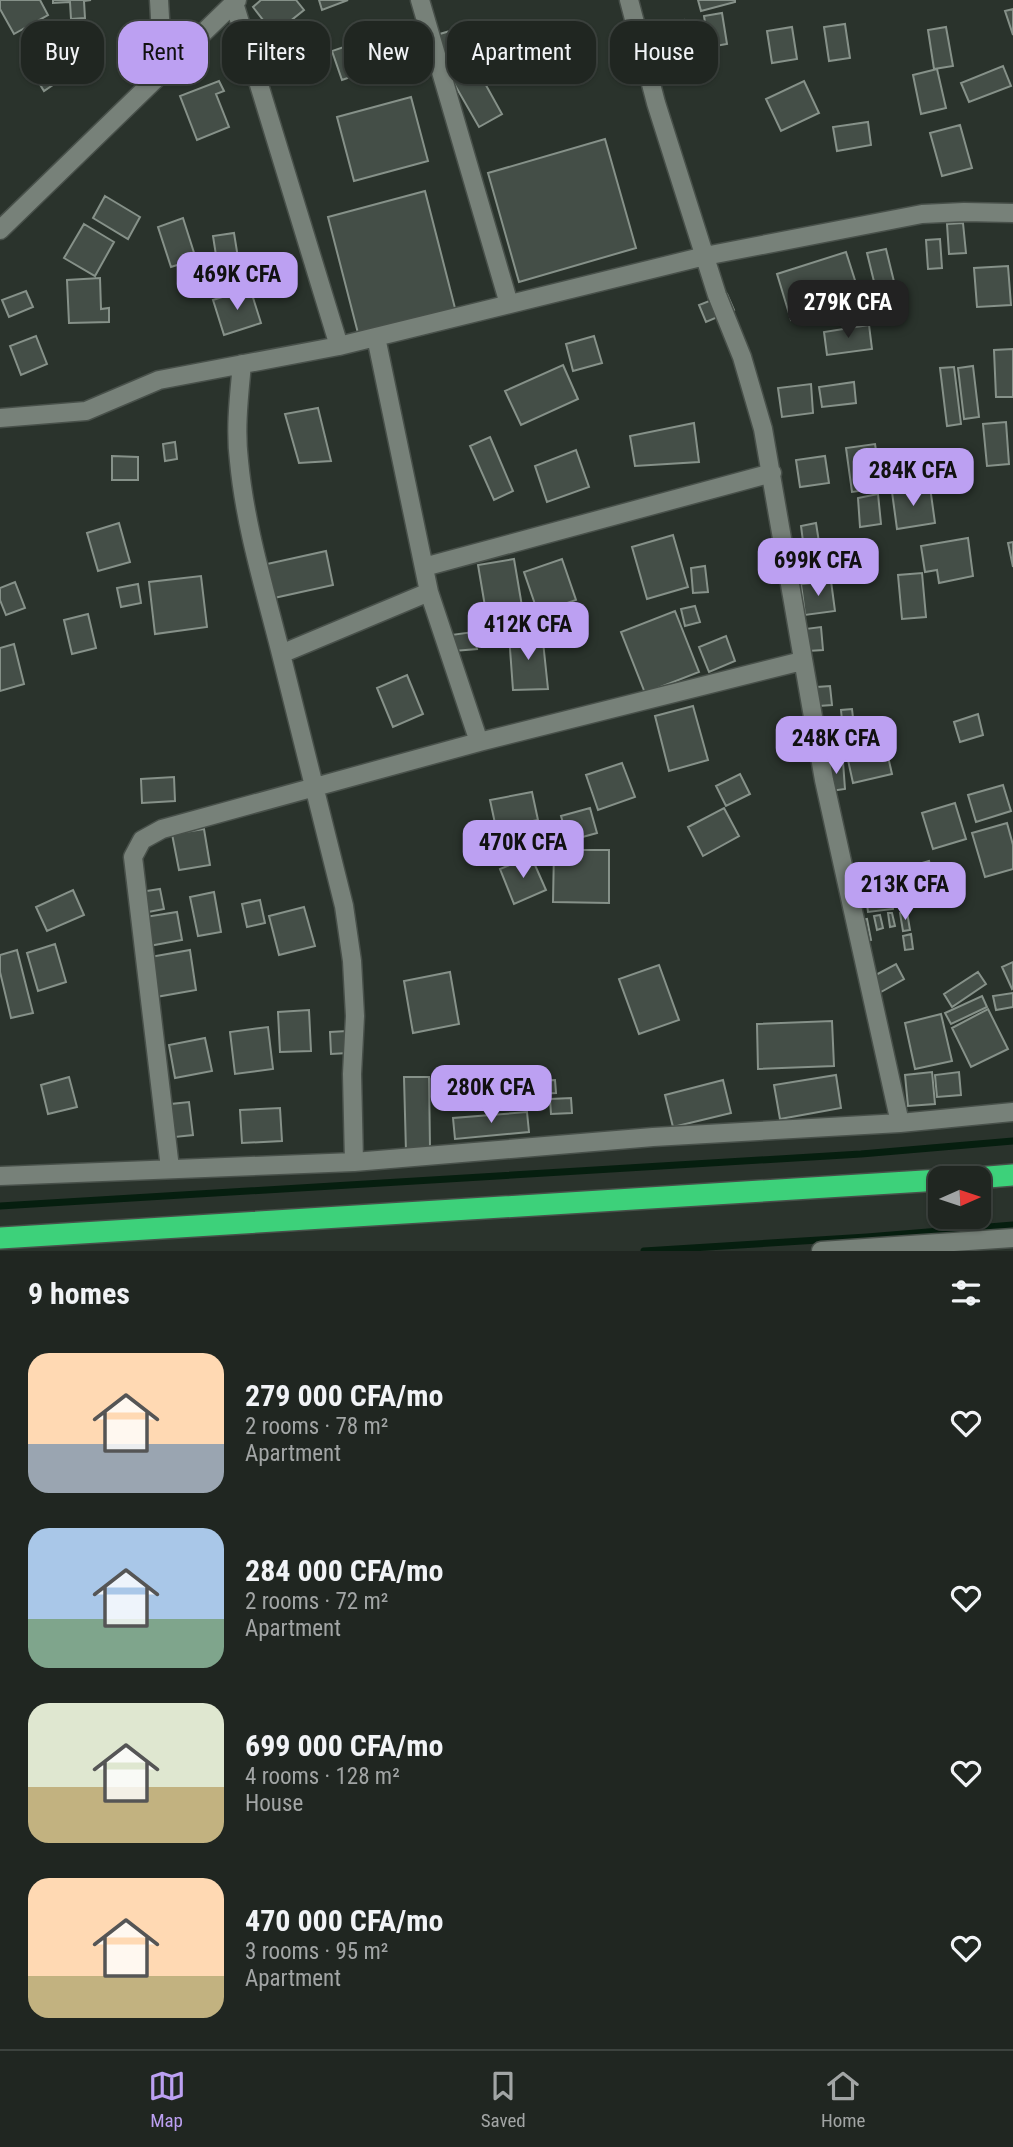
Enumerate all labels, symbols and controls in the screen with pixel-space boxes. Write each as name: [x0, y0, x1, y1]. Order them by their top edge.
chip: Buy: [21, 21, 104, 84]
chip: Rent: [118, 21, 208, 84]
chip: Filters: [222, 21, 330, 84]
chip: New: [344, 21, 433, 84]
chip: Apartment: [447, 21, 596, 84]
chip: House: [610, 21, 718, 84]
pin: 469K CFA: [165, 252, 309, 312]
text: 469K CFA: [193, 261, 281, 288]
pin: 279K CFA: [776, 280, 920, 340]
text: 279K CFA: [804, 289, 892, 316]
pin: 284K CFA: [841, 448, 985, 508]
text: 284K CFA: [869, 457, 957, 484]
pin: 699K CFA: [746, 538, 890, 598]
text: 699K CFA: [774, 547, 862, 574]
pin: 412K CFA: [456, 602, 600, 662]
text: 412K CFA: [484, 611, 572, 638]
pin: 248K CFA: [764, 716, 908, 776]
text: 248K CFA: [792, 725, 880, 752]
pin: 470K CFA: [451, 820, 595, 880]
text: 470K CFA: [479, 829, 567, 856]
pin: 213K CFA: [833, 862, 977, 922]
text: 213K CFA: [861, 871, 949, 898]
pin: 280K CFA: [419, 1066, 563, 1125]
text: 280K CFA: [447, 1074, 535, 1101]
north arrow: [928, 1166, 990, 1228]
map controls: [928, 1166, 991, 1229]
icon: filters: [947, 1274, 985, 1312]
text: 9 homes: [28, 1276, 130, 1311]
text: 279 000 CFA/mo: [245, 1378, 443, 1413]
icon: home: [84, 1381, 168, 1465]
icon: heart: [947, 1404, 985, 1442]
text: 2 rooms · 78 m²: [245, 1413, 388, 1440]
text: Apartment: [245, 1440, 341, 1467]
text: 284 000 CFA/mo: [245, 1553, 443, 1588]
icon: home: [84, 1556, 168, 1640]
icon: heart: [947, 1579, 985, 1617]
text: 2 rooms · 72 m²: [245, 1588, 388, 1615]
text: Apartment: [245, 1615, 341, 1642]
text: 699 000 CFA/mo: [245, 1728, 443, 1763]
icon: home: [84, 1731, 168, 1815]
icon: heart: [947, 1754, 985, 1792]
text: 4 rooms · 128 m²: [245, 1763, 400, 1790]
text: House: [245, 1790, 303, 1817]
text: 470 000 CFA/mo: [245, 1903, 443, 1938]
icon: home: [84, 1906, 168, 1990]
icon: heart: [947, 1929, 985, 1967]
text: 3 rooms · 95 m²: [245, 1938, 388, 1965]
text: Apartment: [245, 1965, 341, 1992]
tab: Map: [148, 2067, 186, 2132]
tab: Saved: [481, 2067, 526, 2132]
tab: Home: [821, 2067, 865, 2132]

